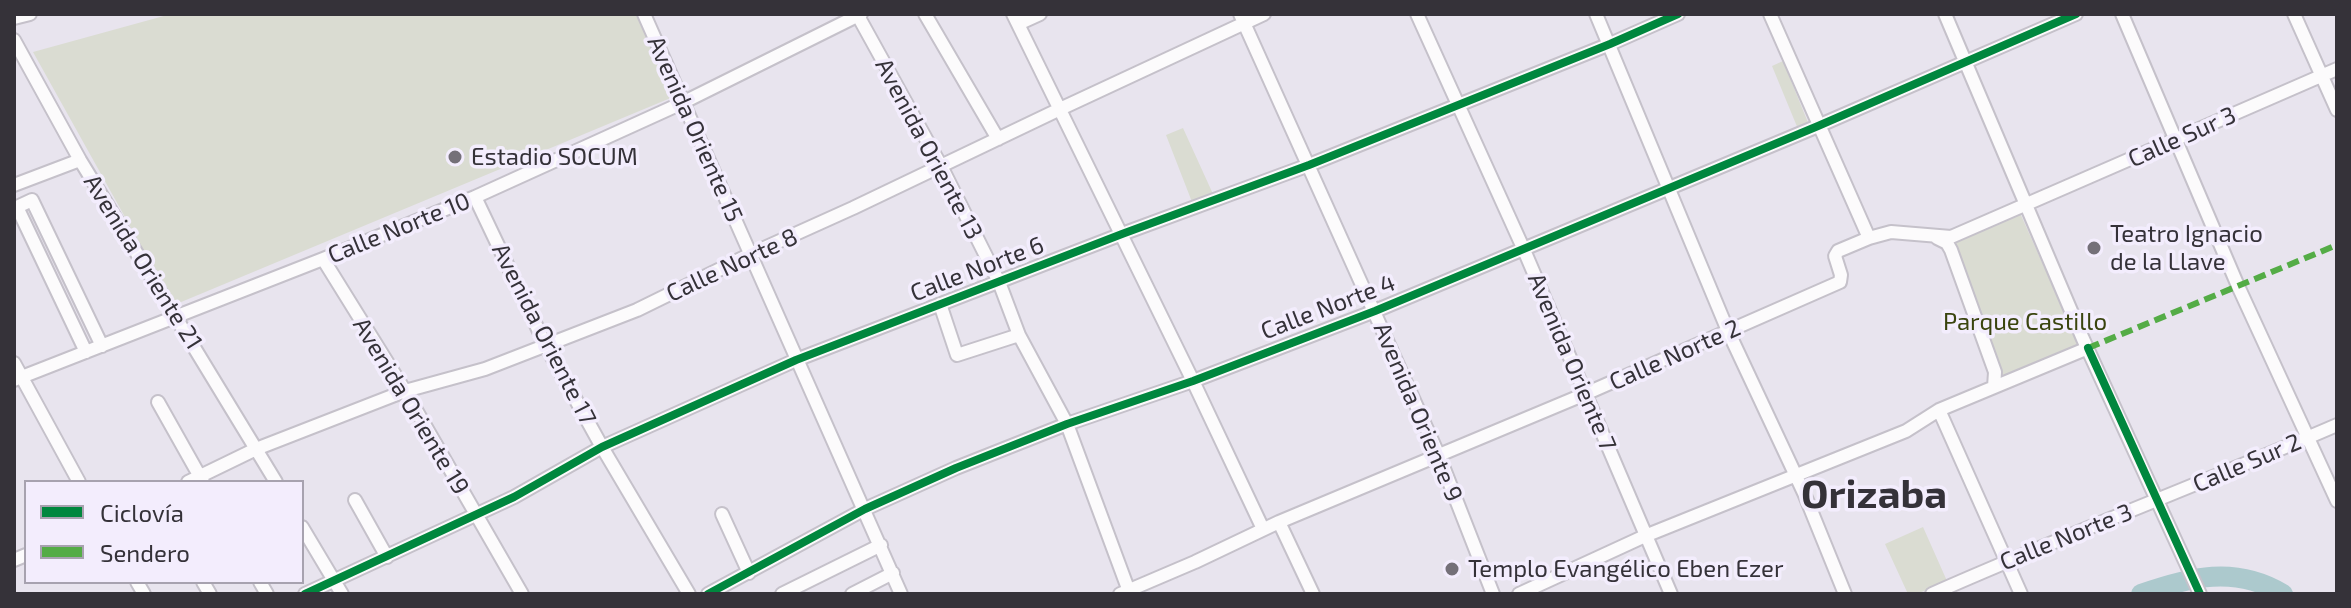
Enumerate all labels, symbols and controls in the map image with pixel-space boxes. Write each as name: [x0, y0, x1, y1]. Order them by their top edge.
street label: Avenida Oriente 15: [641, 32, 749, 226]
street label: Avenida Oriente 13: [869, 54, 989, 244]
street label: Calle Sur 3: [2124, 100, 2240, 174]
place label: Estadio SOCUM: [471, 143, 638, 171]
marker: Estadio SOCUM: [446, 148, 464, 166]
street label: Avenida Oriente 21: [78, 169, 208, 355]
street label: Calle Norte 10: [324, 186, 474, 270]
place label: Teatro Ignacio de la Llave: [2110, 220, 2263, 276]
street label: Calle Norte 8: [662, 222, 802, 308]
street label: Calle Norte 6: [906, 230, 1048, 308]
street label: Avenida Oriente 17: [486, 238, 602, 430]
marker: Teatro Ignacio de la Llave: [2085, 239, 2103, 257]
street label: Calle Norte 4: [1257, 268, 1399, 346]
street label: Avenida Oriente 7: [1522, 269, 1622, 455]
park label: Parque Castillo: [1943, 308, 2107, 336]
street label: Avenida Oriente 19: [347, 312, 475, 500]
street label: Calle Norte 2: [1605, 313, 1745, 397]
street label: Avenida Oriente 9: [1367, 318, 1469, 506]
street label: Calle Sur 2: [2188, 427, 2306, 499]
district label: Orizaba: [1801, 471, 1947, 519]
legend: [24, 480, 304, 584]
street label: Calle Norte 3: [1996, 497, 2136, 577]
text: Ciclovía: [100, 498, 184, 527]
text: Sendero: [100, 538, 190, 567]
place label: Templo Evangélico Eben Ezer: [1468, 555, 1784, 583]
marker: Templo Evangélico Eben Ezer: [1443, 560, 1461, 578]

